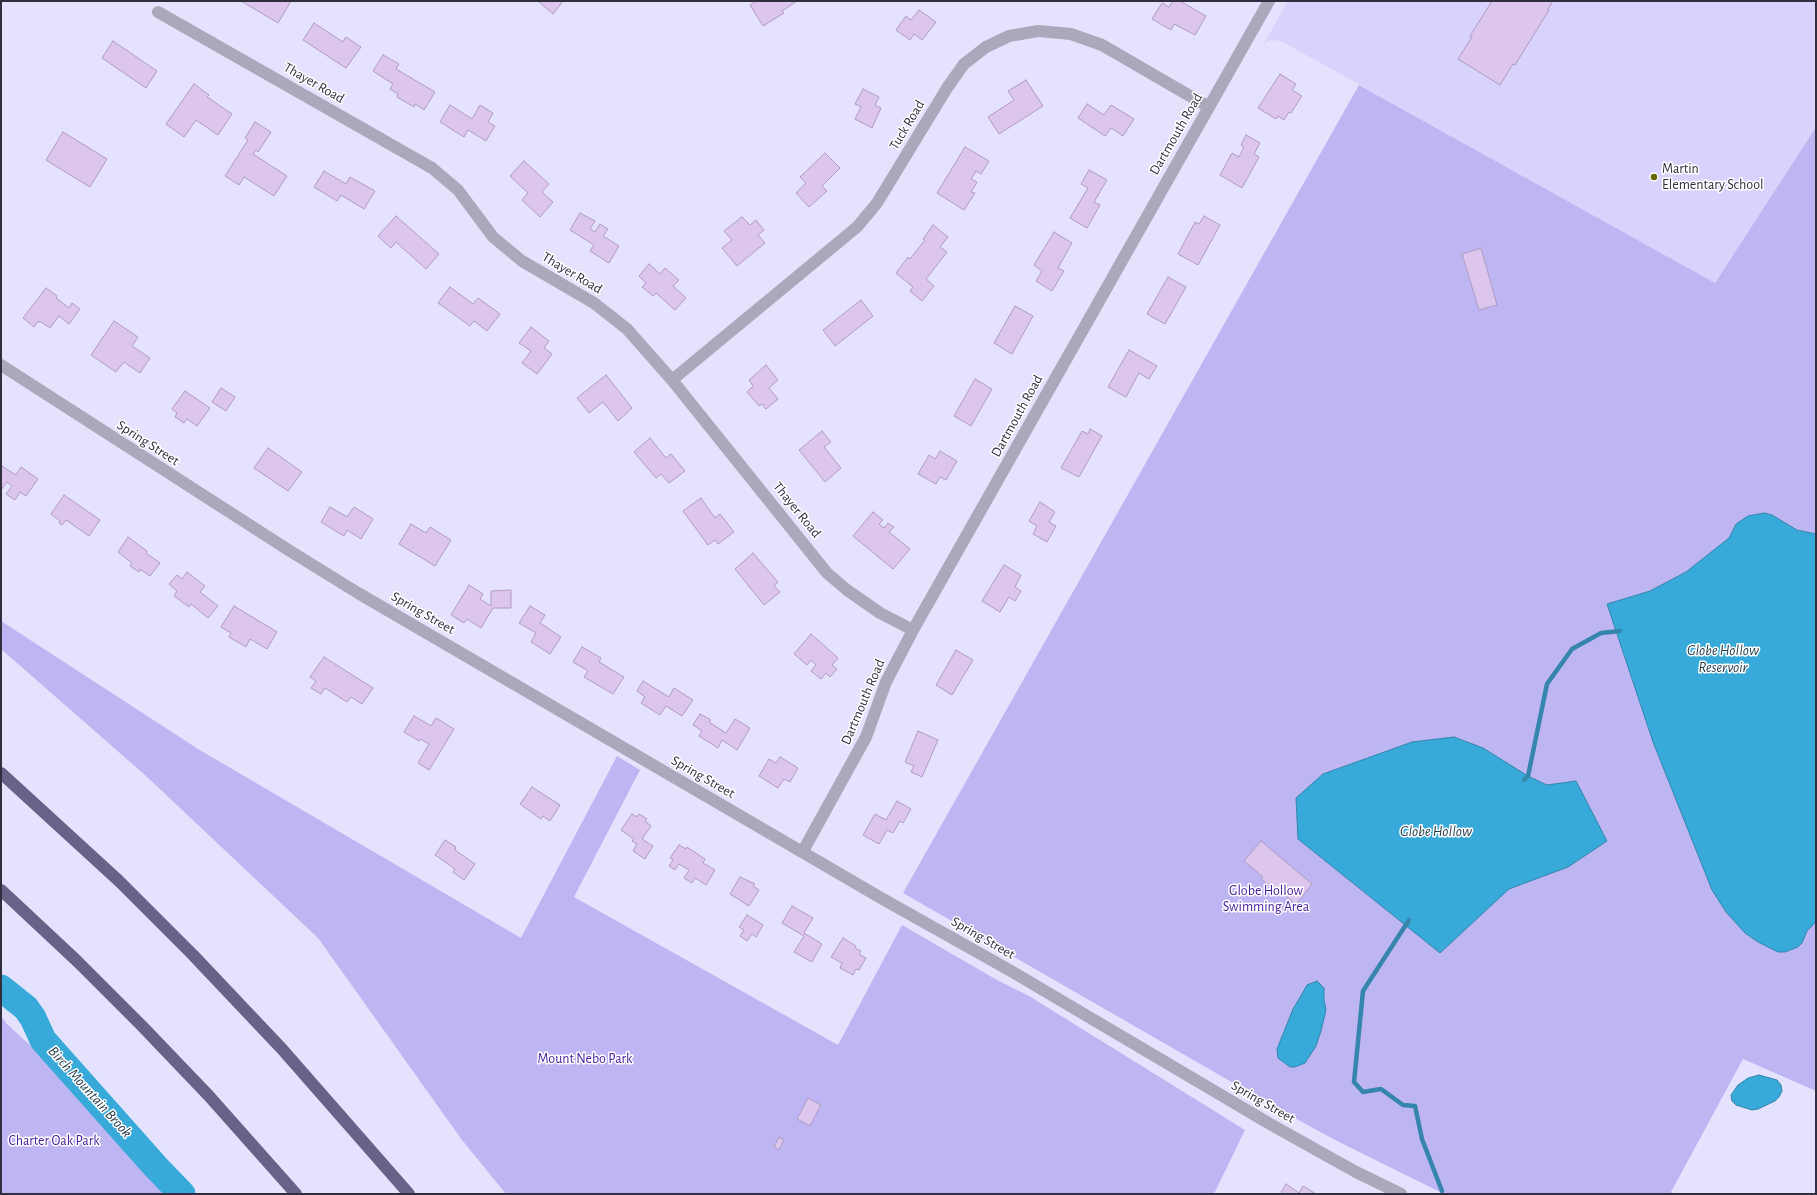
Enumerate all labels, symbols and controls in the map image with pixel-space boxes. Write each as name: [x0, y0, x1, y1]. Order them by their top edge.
street label: Thayer Road: [281, 59, 347, 107]
street label: Dartmouth Road: [1146, 90, 1206, 178]
street label: Tuck Road: [886, 97, 928, 153]
place label: Martin Elementary School: [1662, 161, 1763, 194]
marker: Martin Elementary School: [1649, 172, 1659, 182]
street label: Thayer Road: [539, 248, 605, 298]
street label: Dartmouth Road: [987, 372, 1047, 460]
street label: Spring Street: [114, 417, 182, 469]
street label: Thayer Road: [769, 479, 825, 541]
street label: Spring Street: [388, 588, 458, 638]
water label: Globe Hollow Reservoir: [1687, 641, 1759, 676]
street label: Dartmouth Road: [837, 657, 889, 747]
street label: Spring Street: [668, 752, 738, 802]
water label: Globe Hollow: [1400, 822, 1472, 840]
park label: Globe Hollow Swimming Area: [1223, 883, 1309, 916]
street label: Spring Street: [948, 913, 1018, 963]
water label: Birch Mountain Brook: [44, 1043, 136, 1141]
park label: Mount Nebo Park: [538, 1051, 632, 1067]
street label: Spring Street: [1228, 1077, 1298, 1127]
park label: Charter Oak Park: [8, 1133, 100, 1149]

